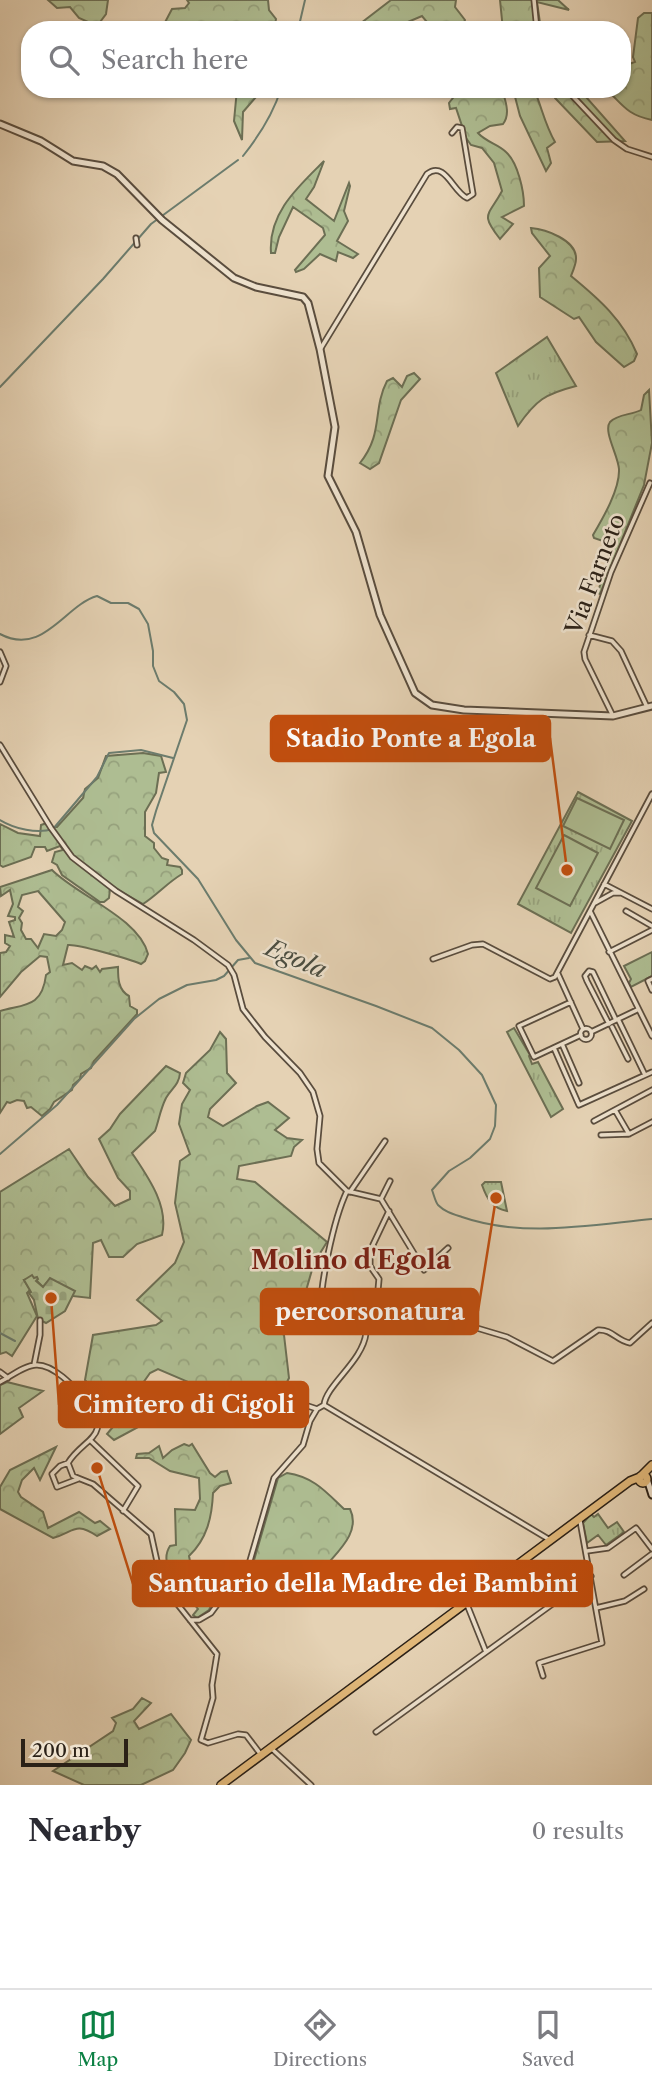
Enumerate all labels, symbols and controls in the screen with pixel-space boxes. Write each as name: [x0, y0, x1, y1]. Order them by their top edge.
search box: [21, 21, 631, 98]
icon: search: [45, 41, 83, 79]
text: Search here: [101, 44, 248, 76]
street label: Via Farneto: [559, 510, 631, 639]
callout: Stadio Ponte a Egola: [271, 716, 550, 761]
text: Stadio Ponte a Egola: [286, 724, 537, 753]
water label: Egola: [260, 932, 331, 984]
district label: Molino d'Egola: [251, 1244, 452, 1276]
callout: percorsonatura: [261, 1289, 478, 1334]
text: percorsonatura: [275, 1297, 466, 1326]
callout: Cimitero di Cigoli: [59, 1382, 308, 1427]
text: Cimitero di Cigoli: [73, 1390, 295, 1419]
callout: Santuario della Madre dei Bambini: [133, 1561, 592, 1606]
text: Santuario della Madre dei Bambini: [148, 1569, 579, 1598]
scale bar: [21, 1736, 128, 1768]
text: 200 m: [32, 1739, 90, 1762]
text: Nearby: [28, 1812, 141, 1849]
text: 0 results: [532, 1817, 624, 1845]
tab: Map: [77, 2006, 118, 2071]
tab: Directions: [273, 2006, 367, 2071]
tab: Saved: [522, 2006, 575, 2071]

